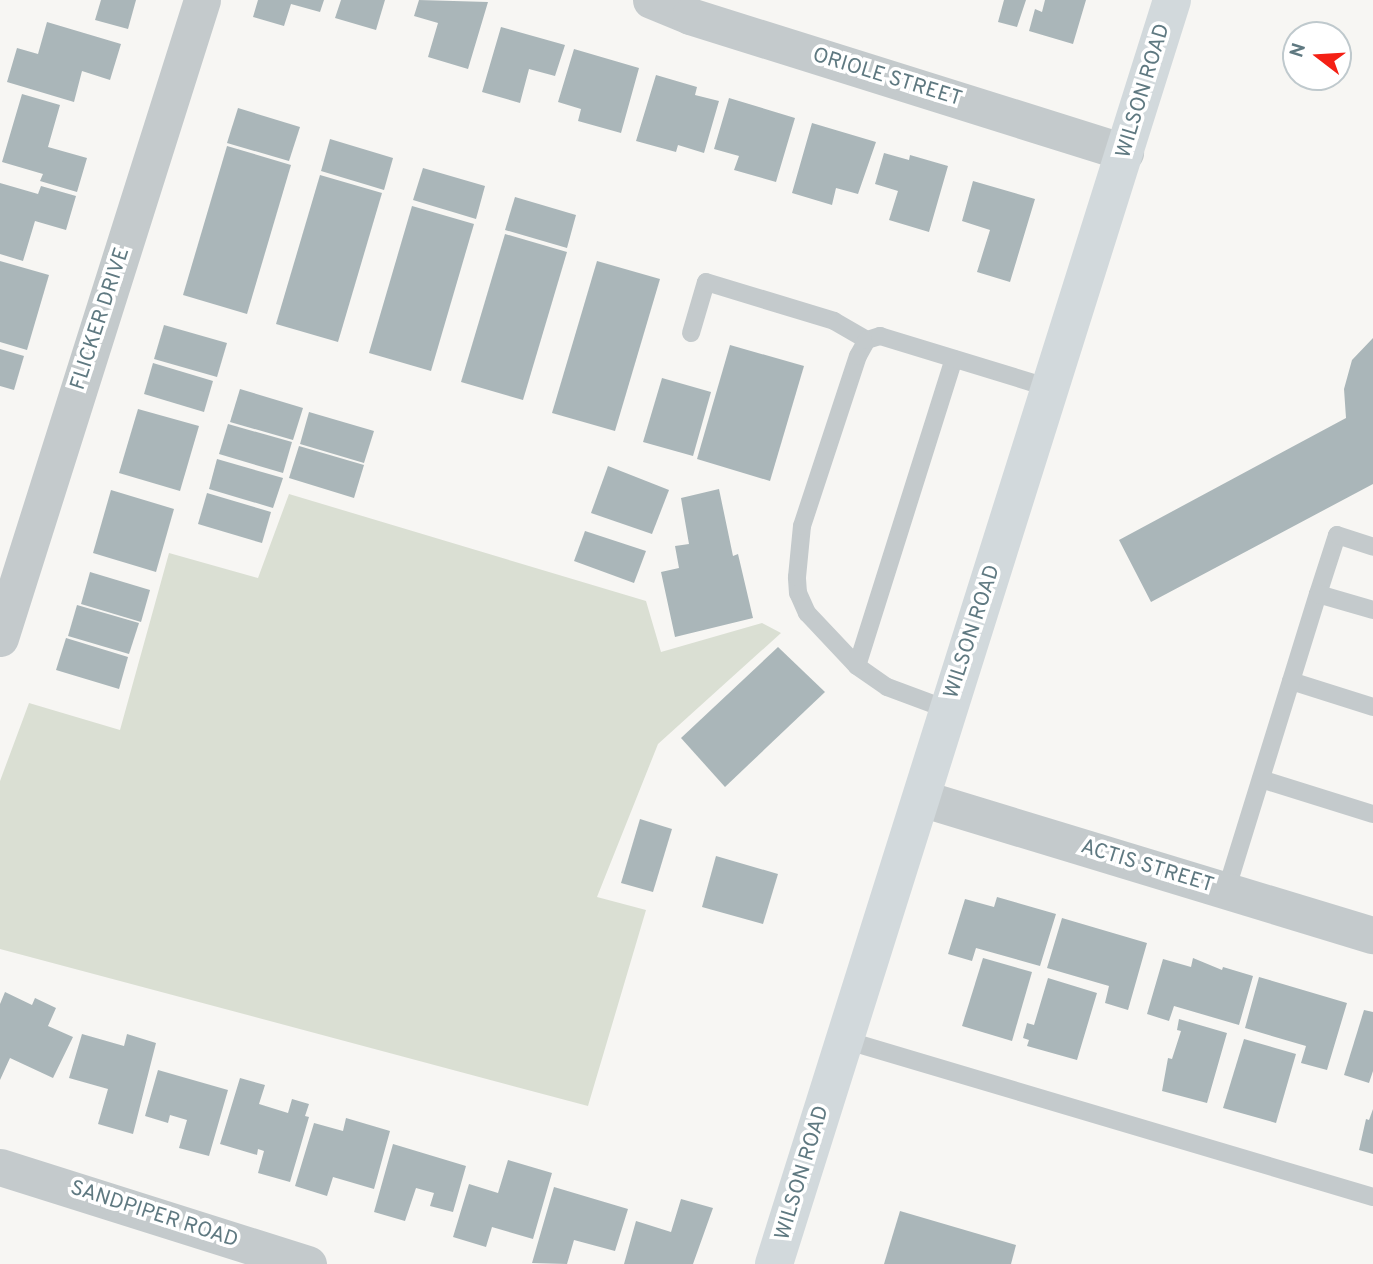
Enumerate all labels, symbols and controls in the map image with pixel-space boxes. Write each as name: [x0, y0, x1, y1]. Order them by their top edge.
street label: WILSON ROAD: [1112, 21, 1176, 161]
north arrow: [1282, 21, 1352, 91]
text: N: [1285, 40, 1312, 60]
street label: ORIOLE STREET: [809, 43, 965, 113]
street label: FLICKER DRIVE: [66, 245, 136, 393]
street label: WILSON ROAD: [940, 562, 1006, 702]
street label: ACTIS STREET: [1077, 835, 1217, 899]
street label: WILSON ROAD: [771, 1103, 835, 1243]
street label: SANDPIPER ROAD: [67, 1176, 241, 1254]

